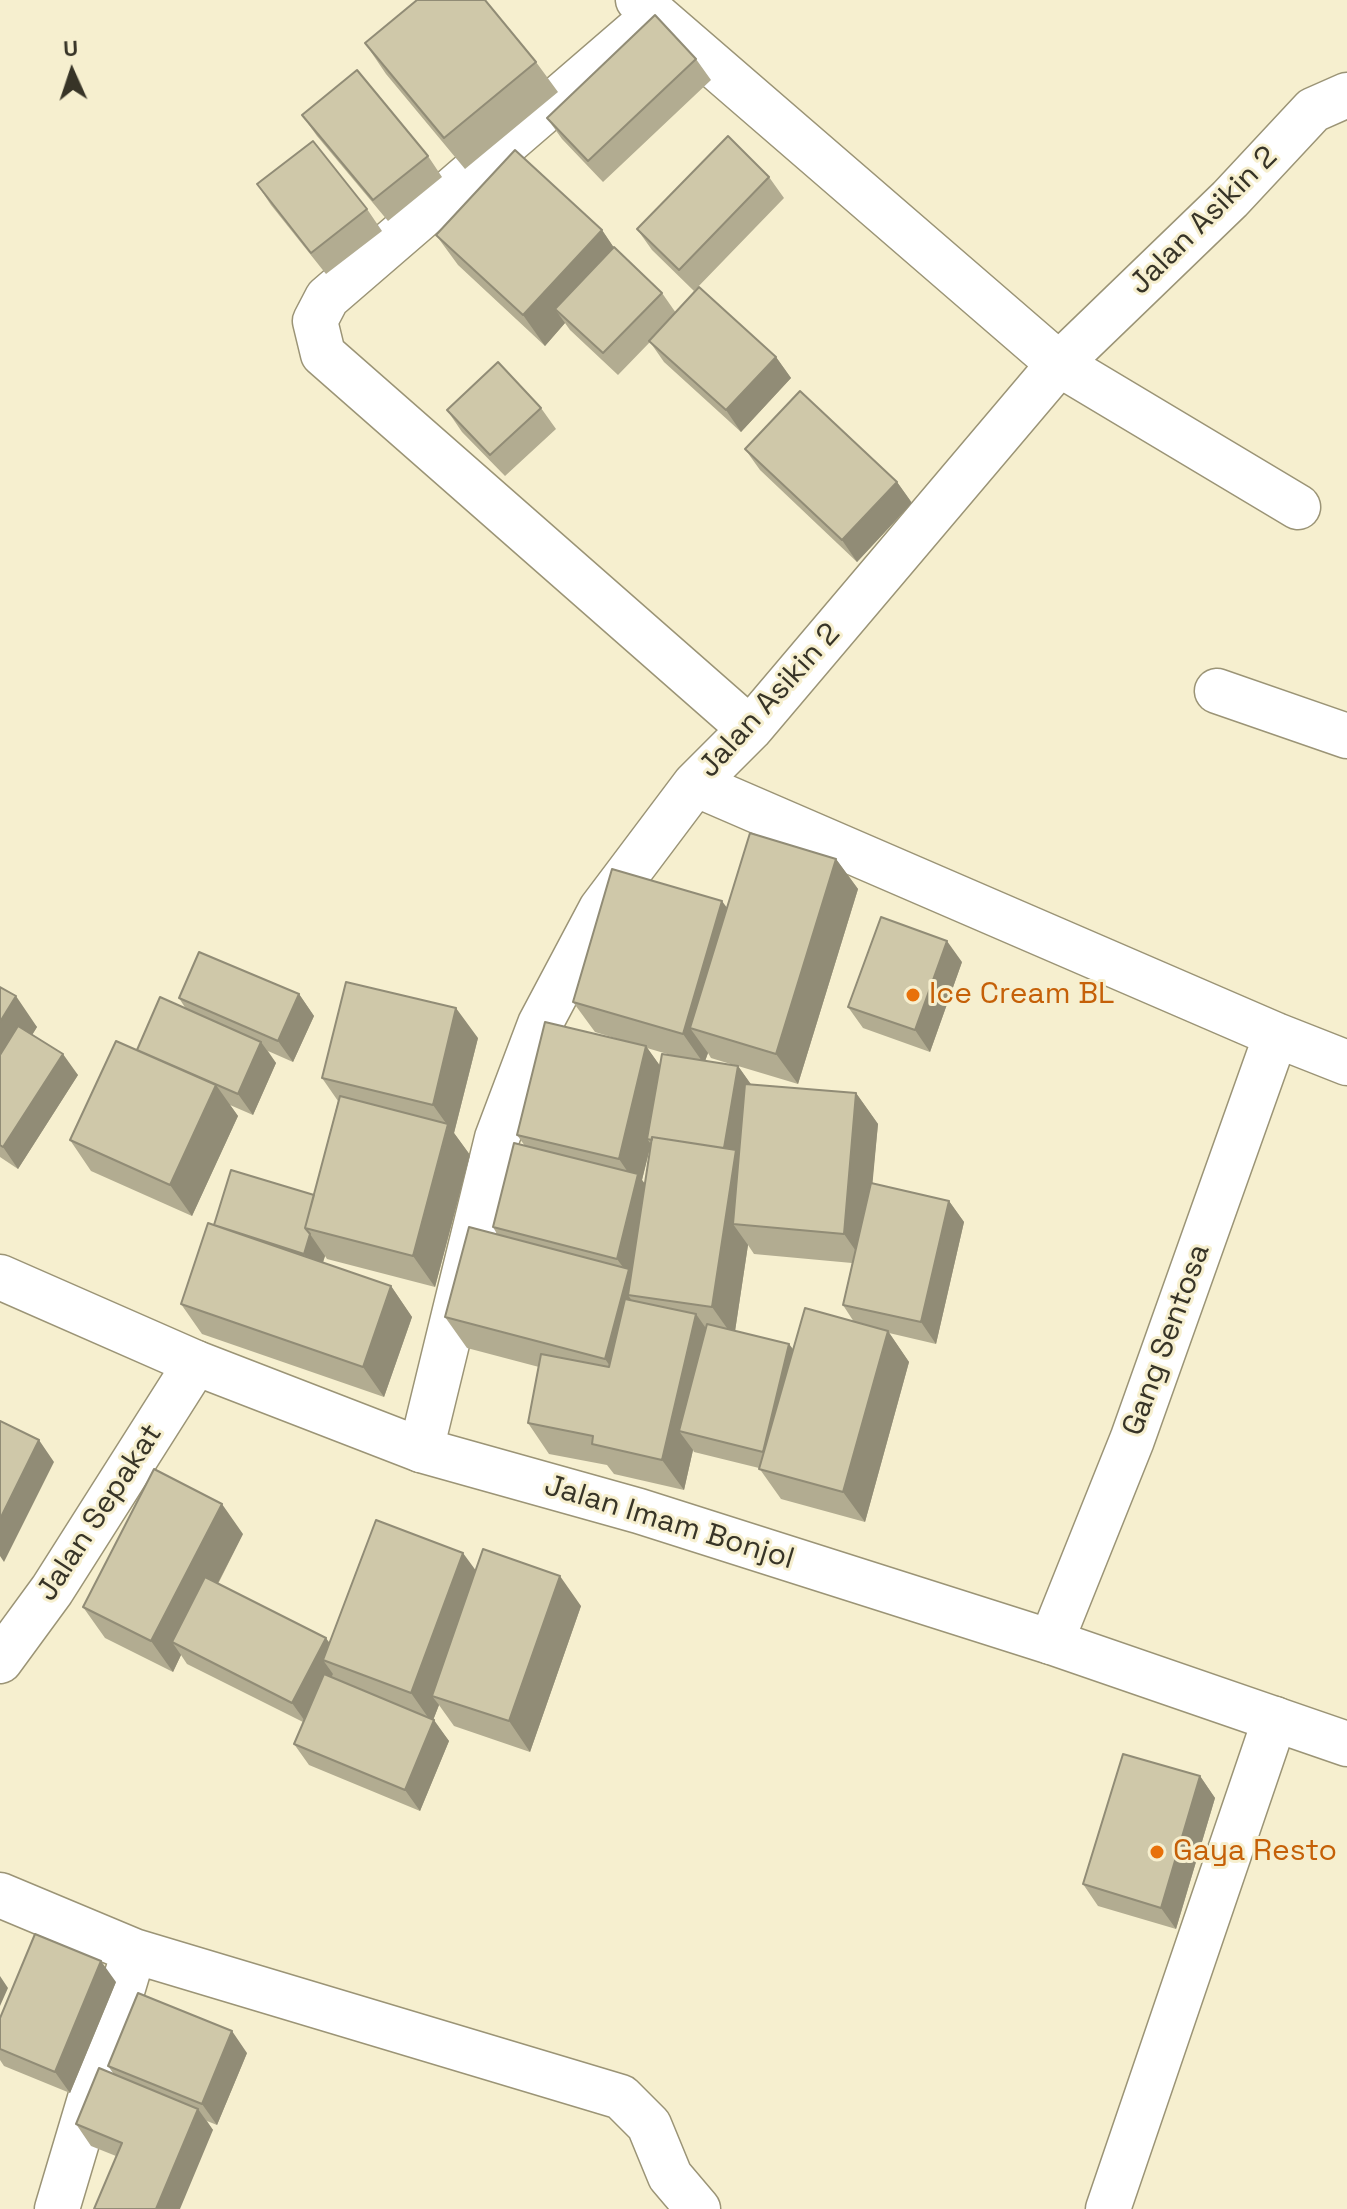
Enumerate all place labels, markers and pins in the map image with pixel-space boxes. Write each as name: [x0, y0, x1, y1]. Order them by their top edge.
place label: Ice Cream BL: [929, 977, 1114, 1013]
marker: Ice Cream BL: [904, 986, 922, 1004]
place label: Gaya Resto: [1173, 1834, 1337, 1870]
marker: Gaya Resto: [1148, 1843, 1166, 1861]

